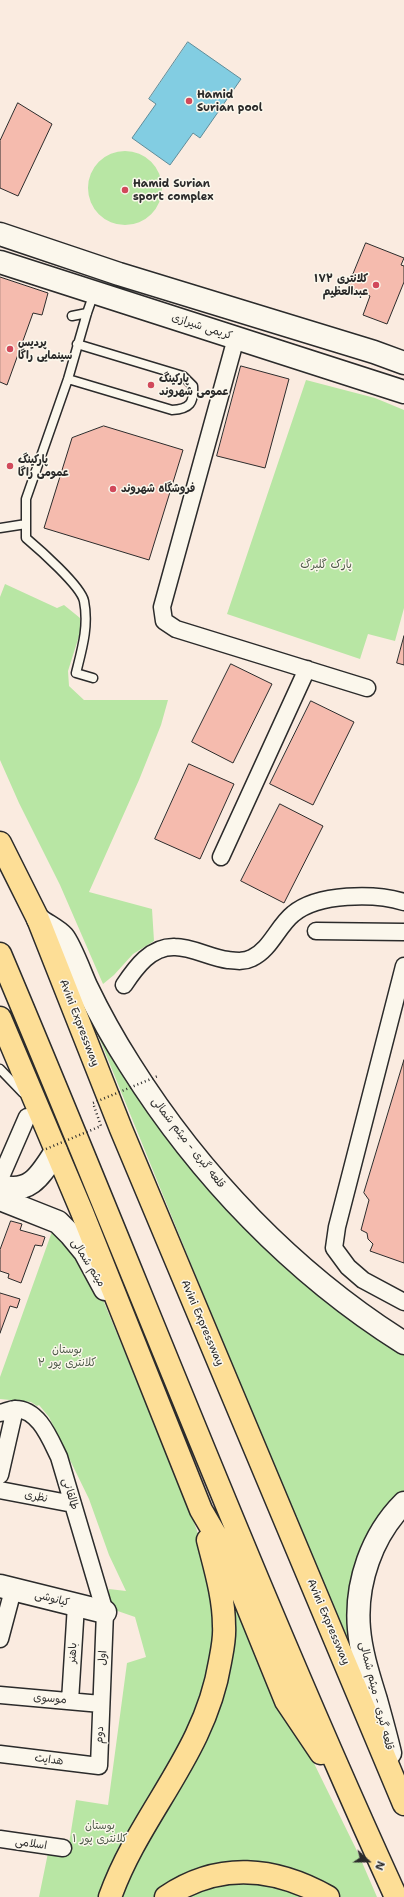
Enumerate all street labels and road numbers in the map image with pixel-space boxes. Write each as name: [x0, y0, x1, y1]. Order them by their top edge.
street label: کریمی شیرازی: [170, 311, 234, 343]
street label: Avini Expressway: [56, 978, 102, 1068]
street label: قلعه گبری - میثم شمالی: [148, 1095, 228, 1191]
street label: میثم شمالی: [68, 1237, 108, 1289]
street label: Avini Expressway: [178, 1278, 226, 1368]
street label: طالقانی: [59, 1476, 81, 1512]
street label: نظری: [23, 1488, 49, 1506]
street label: Avini Expressway: [304, 1577, 352, 1667]
street label: کیانوشی: [33, 1588, 71, 1610]
street label: قلعه گبری - میثم شمالی: [356, 1640, 396, 1752]
street label: باهنر: [66, 1642, 80, 1664]
street label: اول: [96, 1650, 110, 1666]
street label: موسوی: [33, 1691, 67, 1707]
street label: دوم: [93, 1726, 107, 1744]
street label: هدایت: [34, 1752, 64, 1768]
street label: اسلامی: [14, 1835, 48, 1853]

